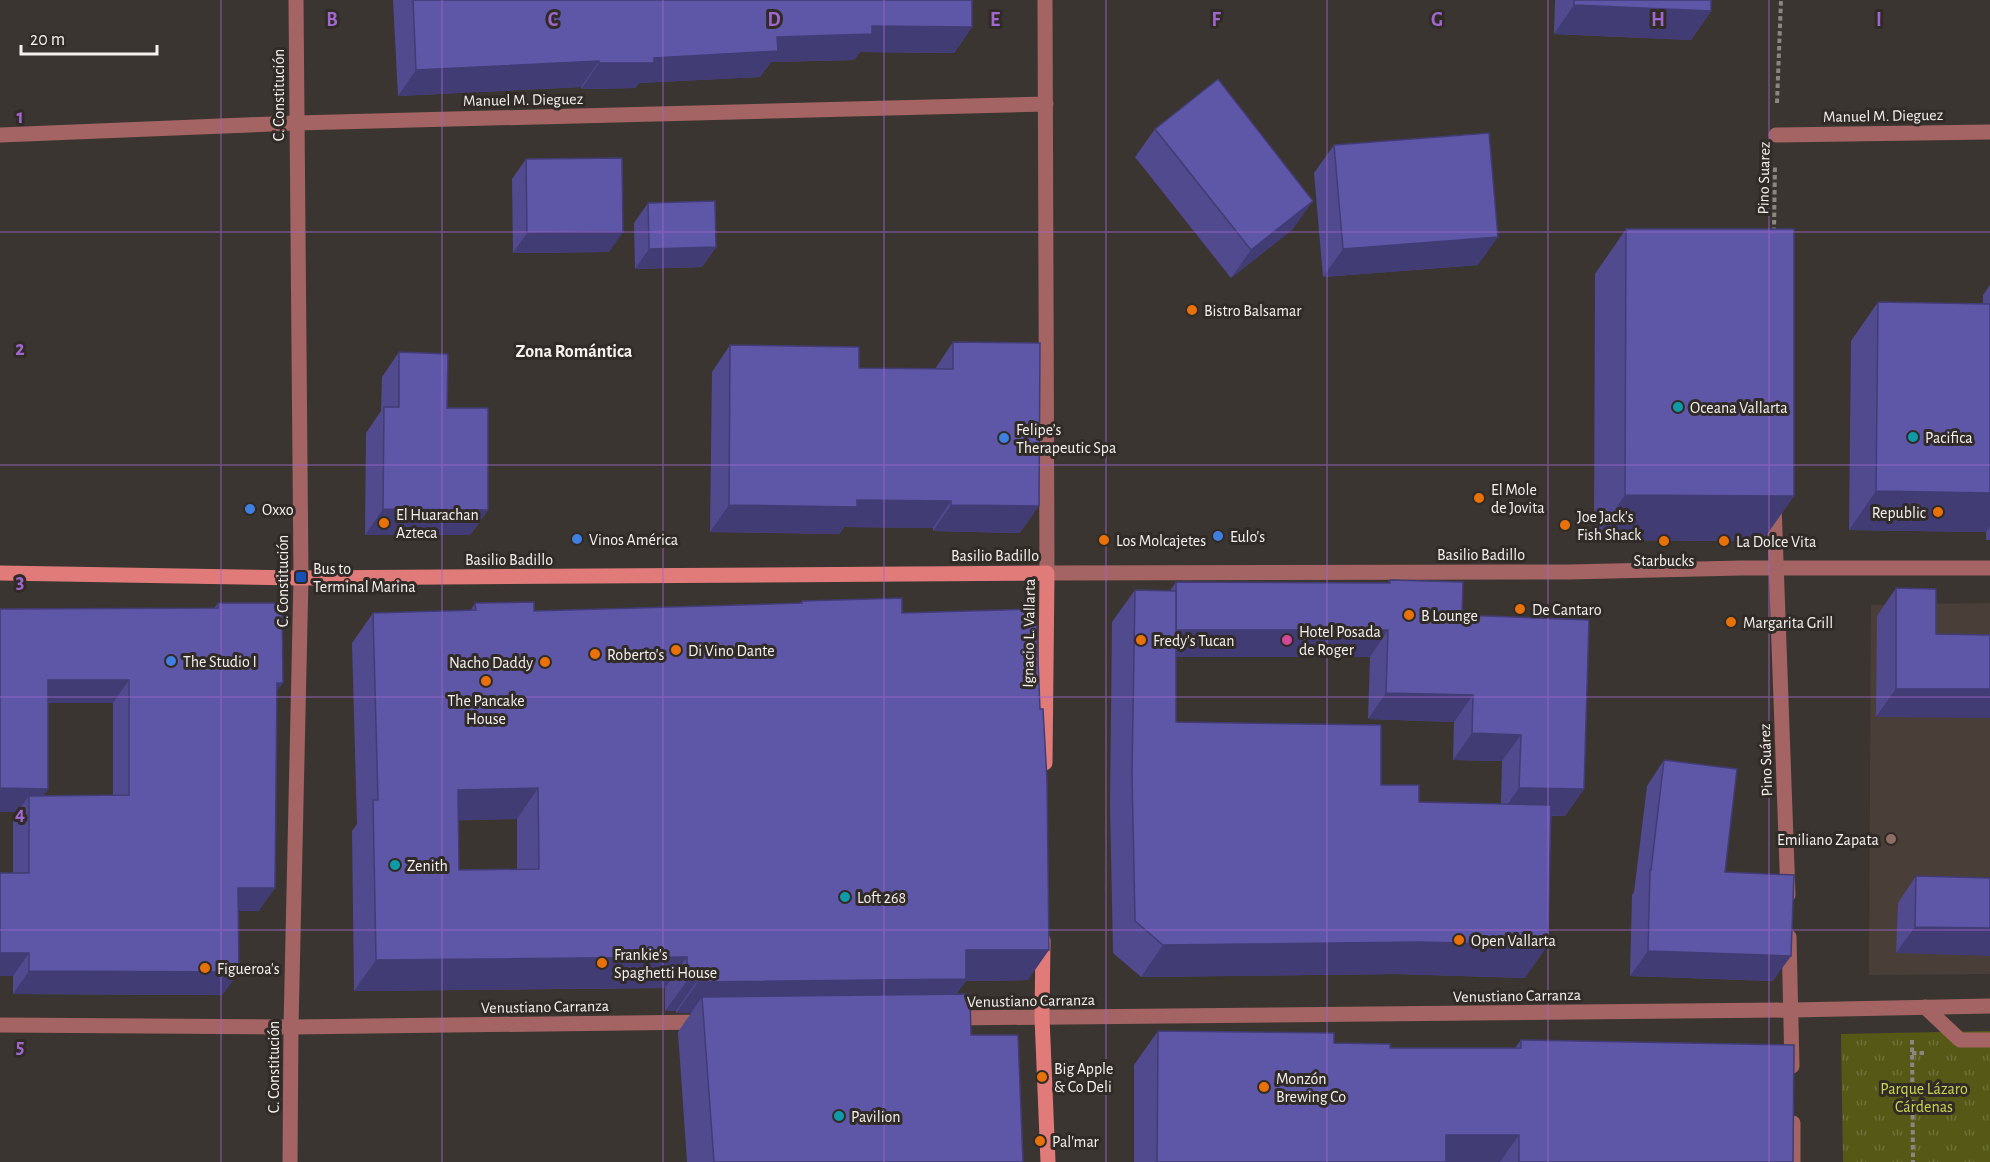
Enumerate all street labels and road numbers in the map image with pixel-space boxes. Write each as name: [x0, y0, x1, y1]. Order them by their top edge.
street label: C. Constitución: [271, 49, 287, 141]
street label: Manuel M. Dieguez: [463, 91, 584, 109]
street label: Manuel M. Dieguez: [1823, 107, 1944, 125]
street label: Pino Suarez: [1755, 141, 1773, 215]
street label: C. Constitución: [275, 535, 291, 627]
street label: Basilio Badillo: [1437, 547, 1525, 563]
street label: Basilio Badillo: [951, 548, 1039, 564]
street label: Basilio Badillo: [465, 552, 553, 568]
street label: Ignacio L. Vallarta: [1020, 578, 1038, 688]
street label: Pino Suárez: [1757, 723, 1775, 797]
street label: Venustiano Carranza: [1453, 987, 1581, 1005]
street label: Venustiano Carranza: [967, 992, 1095, 1010]
street label: Venustiano Carranza: [481, 998, 609, 1016]
street label: C. Constitución: [266, 1021, 282, 1113]

